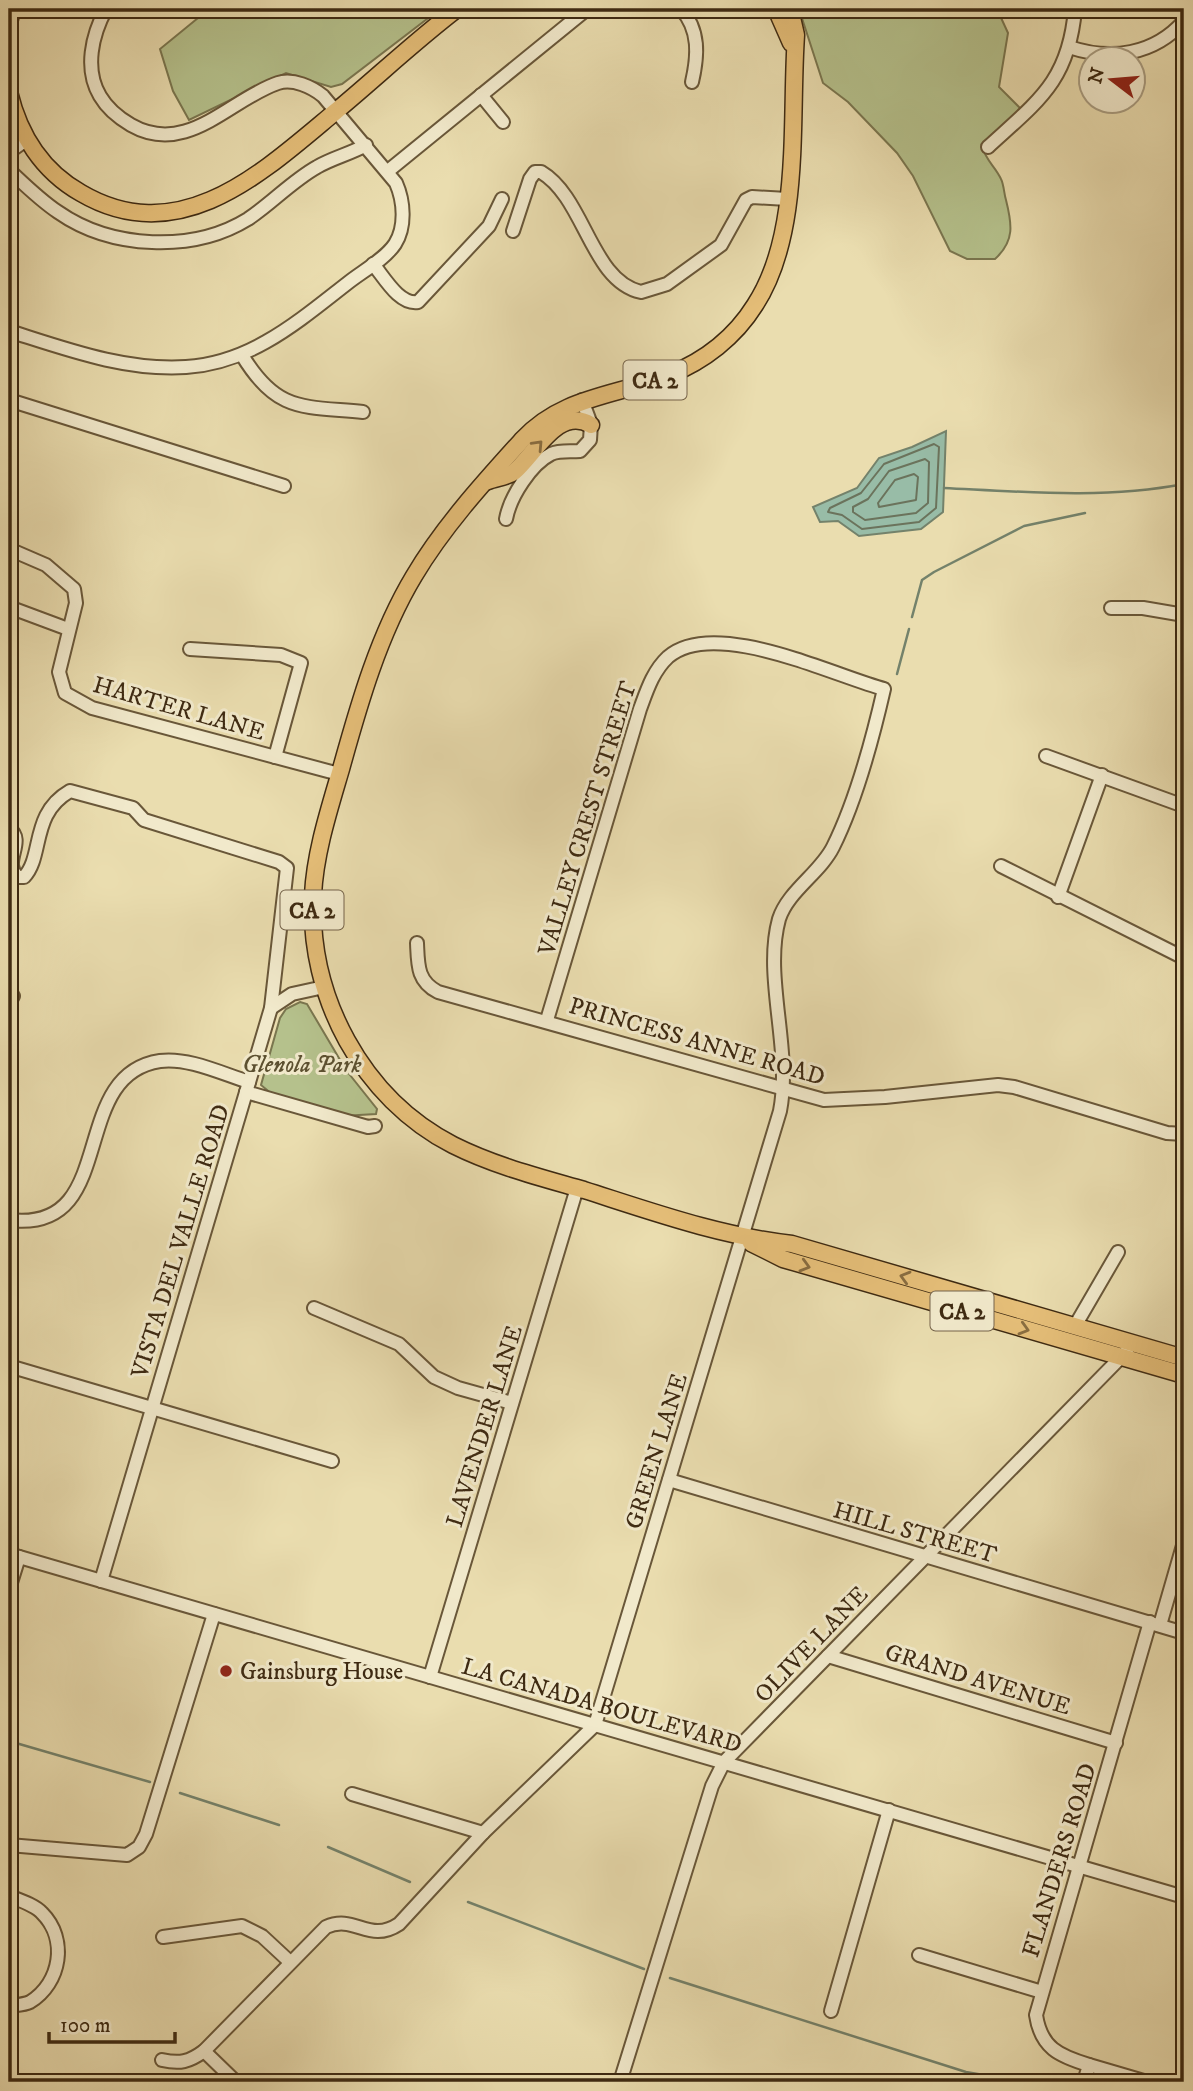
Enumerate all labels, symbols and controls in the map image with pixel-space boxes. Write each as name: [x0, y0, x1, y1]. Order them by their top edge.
north arrow: [1078, 46, 1148, 116]
text: N: [1084, 65, 1110, 86]
road number: CA 2: [624, 360, 686, 400]
one-way arrow: [530, 440, 542, 453]
street label: HARTER LANE: [89, 670, 268, 748]
street label: VALLEY CREST STREET: [532, 678, 644, 960]
road number: CA 2: [280, 890, 344, 930]
street label: PRINCESS ANNE ROAD: [565, 991, 828, 1093]
park label: Glenola Park: [242, 1050, 362, 1080]
street label: VISTA DEL VALLE ROAD: [125, 1101, 237, 1383]
one-way arrow: [799, 1257, 811, 1272]
one-way arrow: [899, 1270, 911, 1285]
road number: CA 2: [930, 1292, 993, 1330]
one-way arrow: [1017, 1320, 1029, 1335]
street label: LAVENDER LANE: [440, 1322, 530, 1531]
street label: GREEN LANE: [619, 1370, 695, 1533]
street label: HILL STREET: [830, 1495, 1000, 1571]
street label: OLIVE LANE: [749, 1580, 875, 1709]
street label: GRAND AVENUE: [881, 1637, 1074, 1722]
street label: LA CANADA BOULEVARD: [458, 1652, 745, 1760]
place label: Gainsburg House: [240, 1657, 403, 1687]
marker: Gainsburg House: [218, 1663, 234, 1679]
street label: FLANDERS ROAD: [1016, 1760, 1104, 1961]
scale bar: [49, 2000, 175, 2044]
text: 100 m: [60, 2013, 111, 2039]

